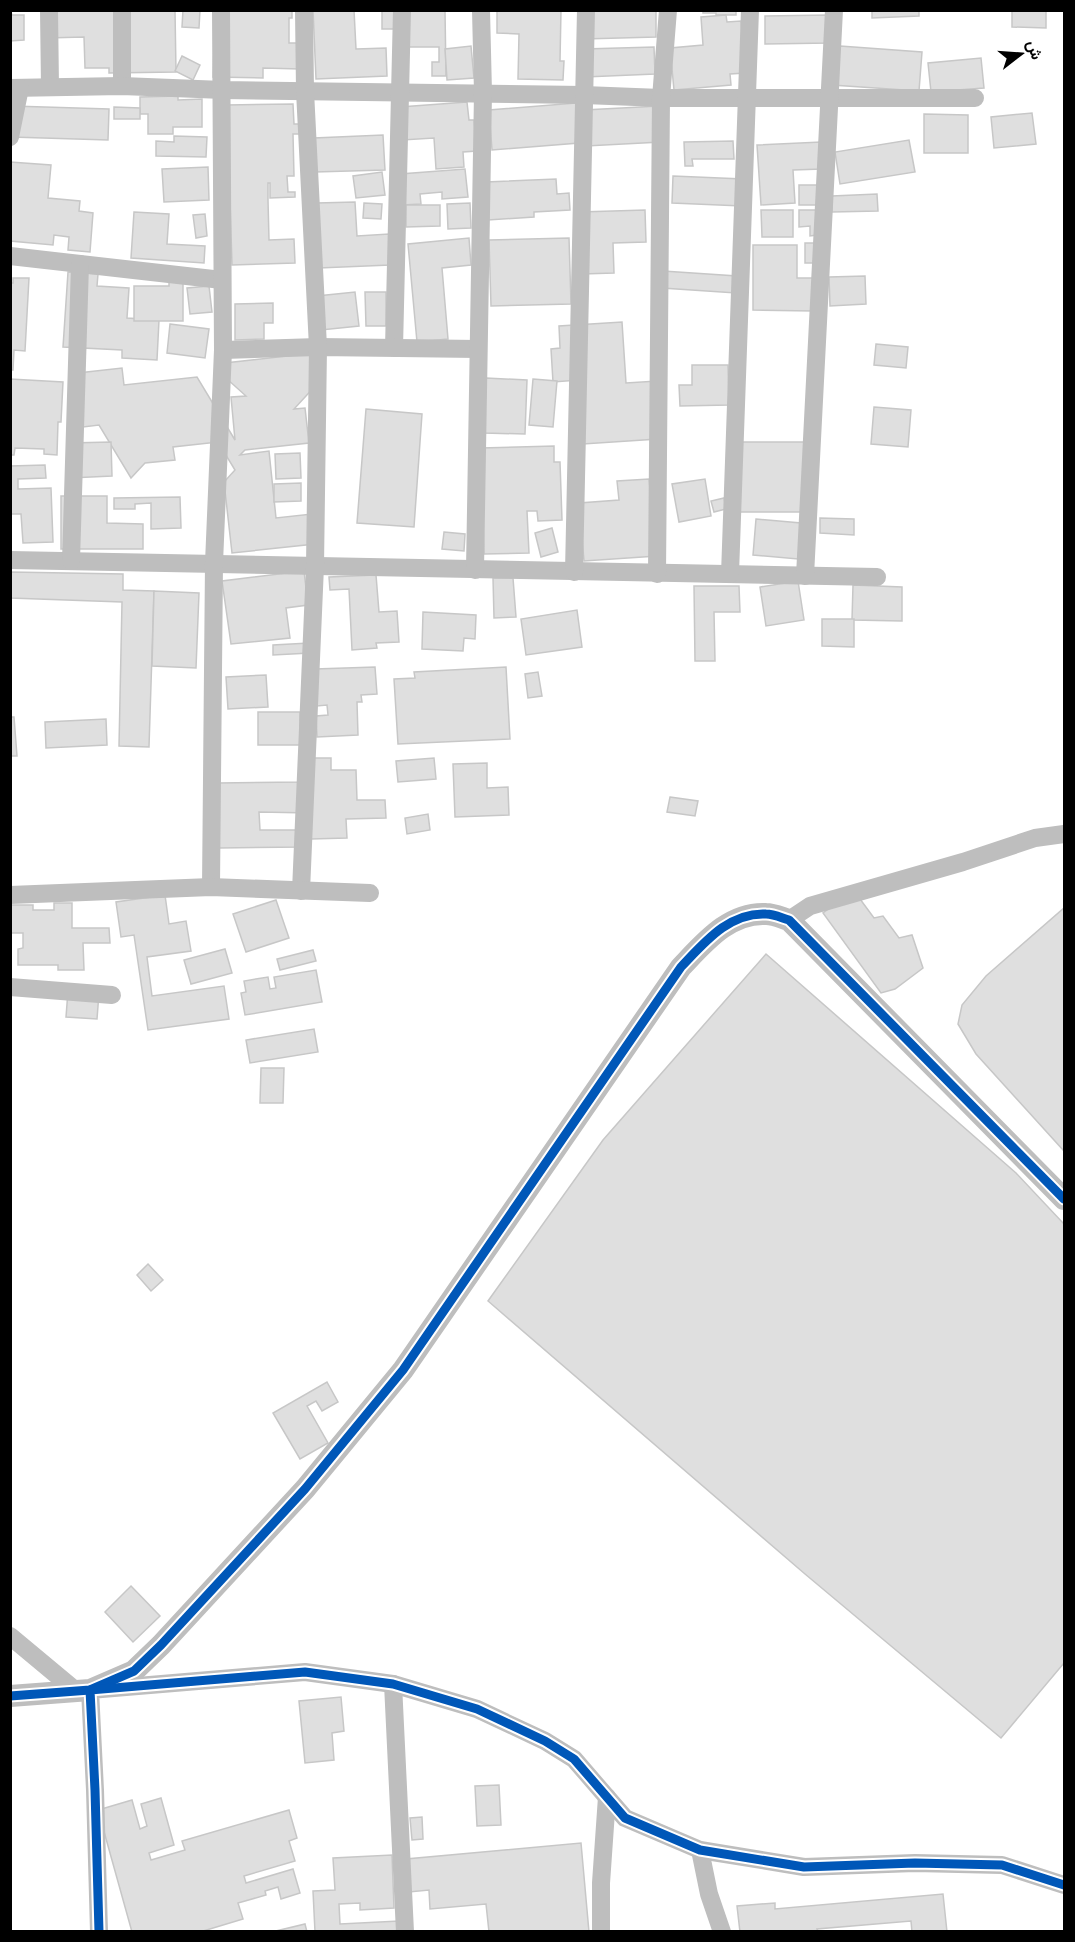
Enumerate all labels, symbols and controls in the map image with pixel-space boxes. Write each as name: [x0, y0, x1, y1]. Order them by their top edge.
north arrow: [991, 24, 1051, 84]
text: ش: [1023, 38, 1047, 62]

